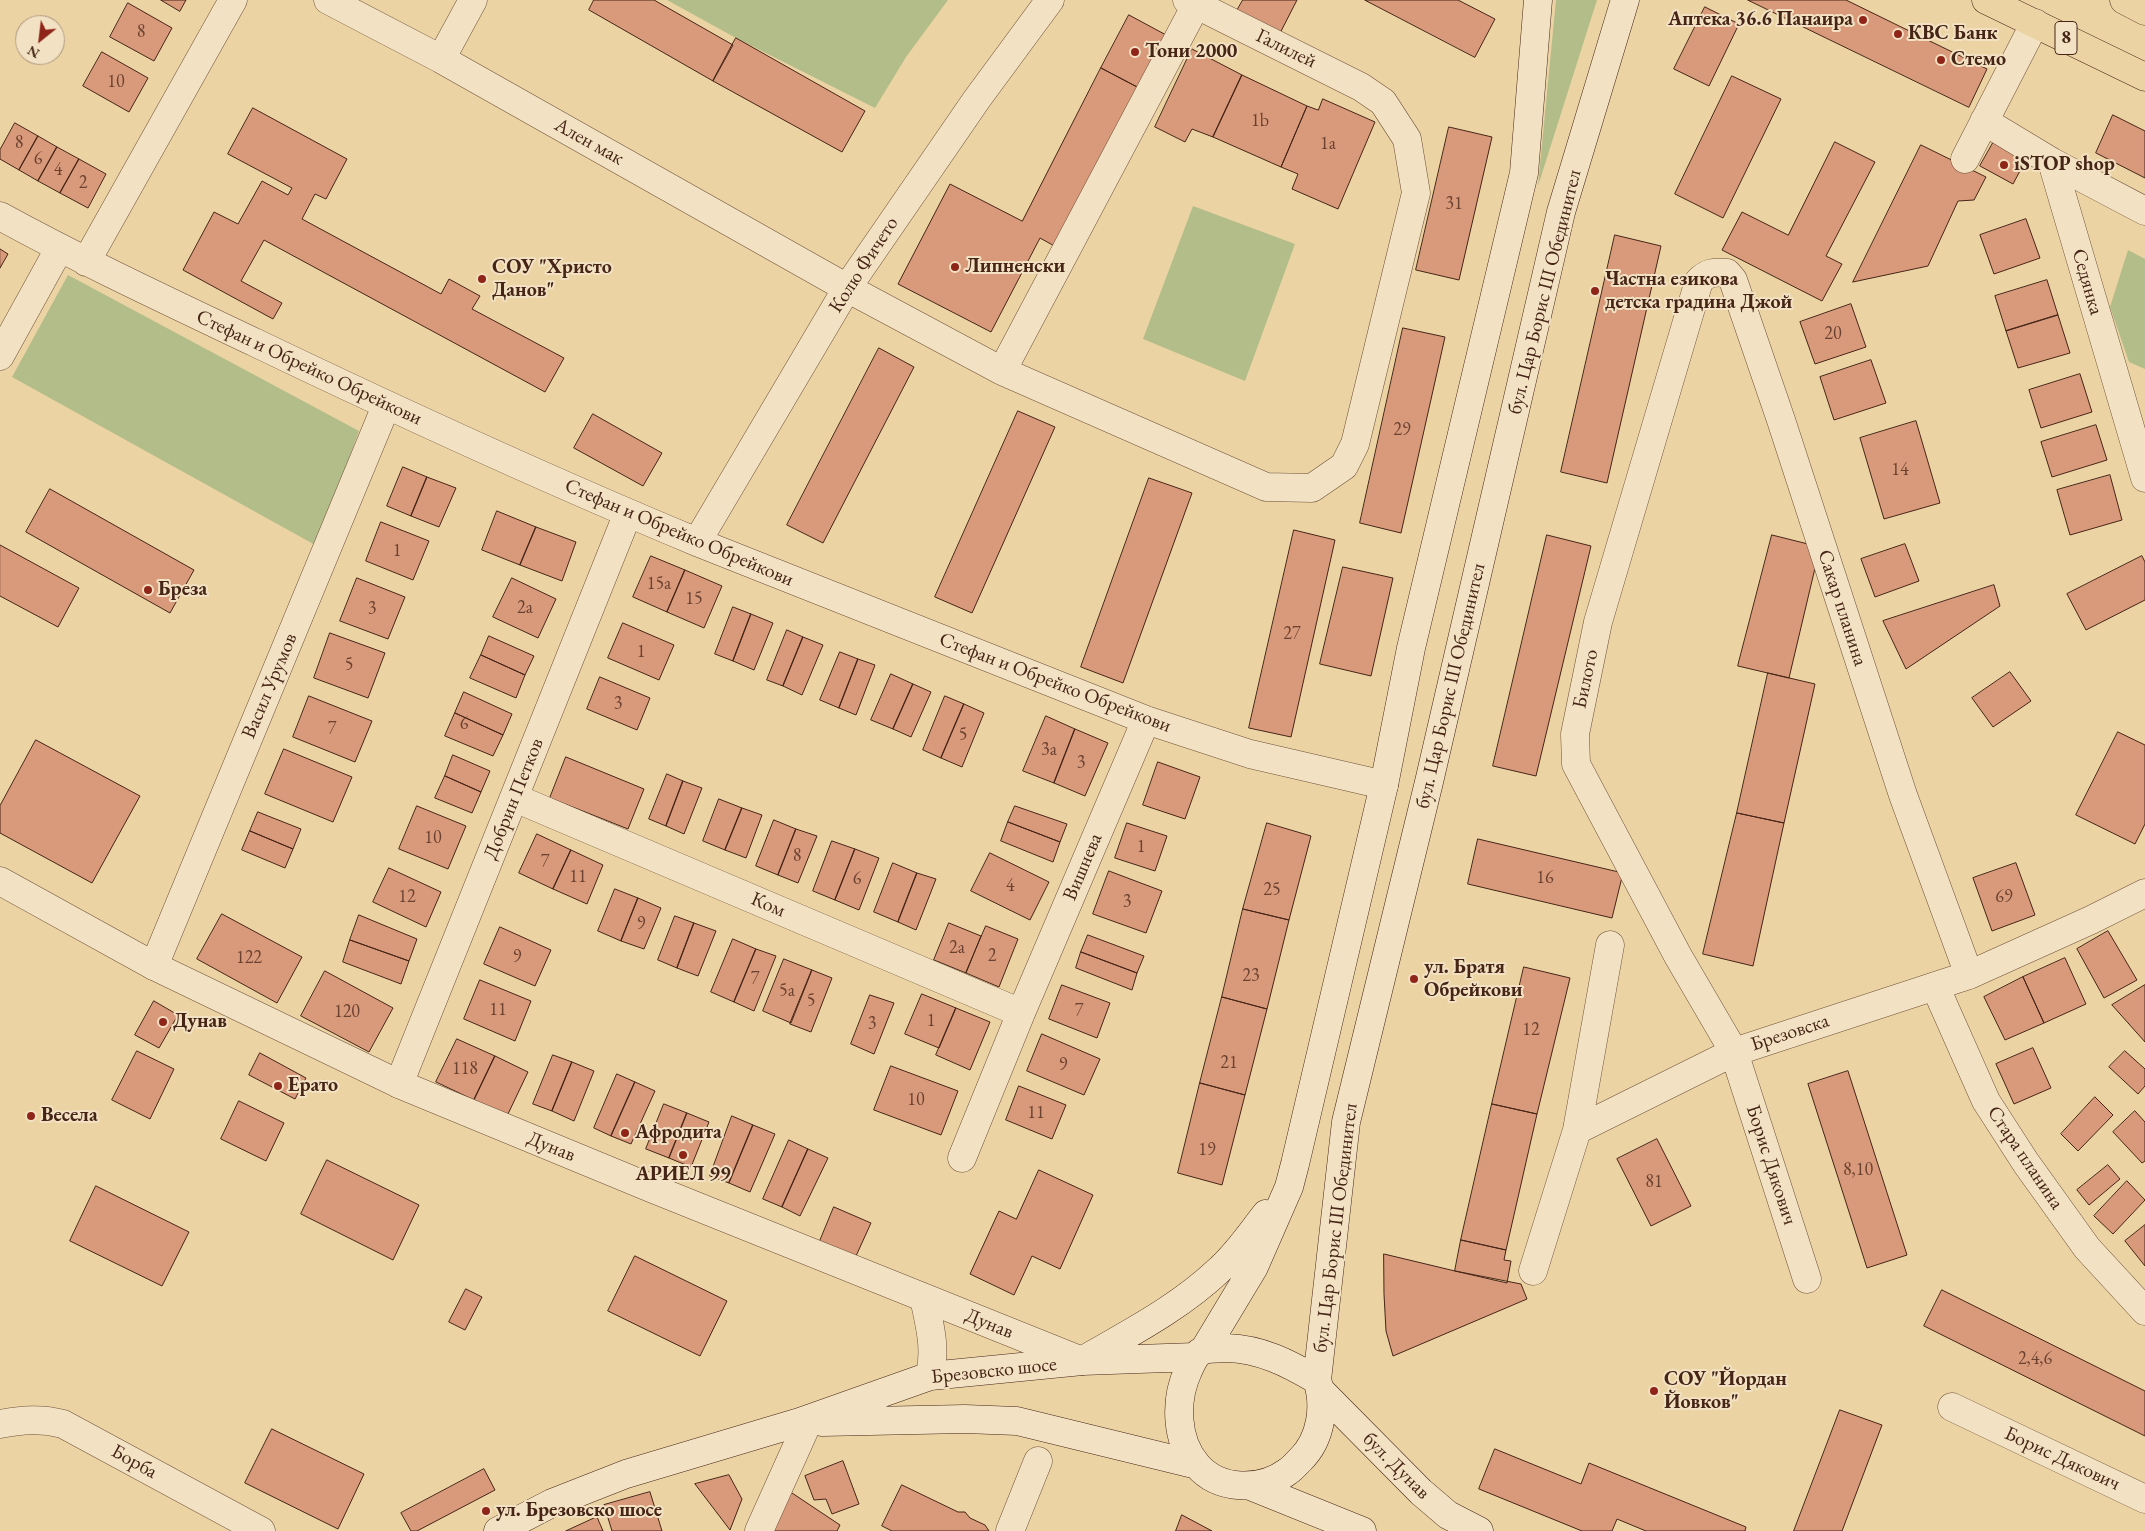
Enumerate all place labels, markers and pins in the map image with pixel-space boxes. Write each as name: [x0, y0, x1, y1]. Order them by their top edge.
place label: Аптека 36.6 Панаира: [1668, 8, 1853, 32]
marker: Аптека 36.6 Панаира: [1857, 14, 1869, 26]
place label: КВС Банк: [1908, 22, 1998, 46]
marker: КВС Банк: [1892, 28, 1904, 40]
place label: Тони 2000: [1145, 40, 1237, 64]
marker: Тони 2000: [1129, 46, 1141, 58]
place label: Стемо: [1951, 48, 2006, 72]
marker: Стемо: [1935, 54, 1947, 66]
place label: iSTOP shop: [2014, 153, 2115, 177]
marker: iSTOP shop: [1998, 159, 2010, 171]
place label: Липненски: [965, 255, 1065, 279]
place label: СОУ "Христо Данов": [492, 256, 612, 303]
marker: Липненски: [949, 261, 961, 273]
place label: Частна езикова детска градина Джой: [1605, 268, 1792, 315]
marker: СОУ "Христо Данов": [476, 273, 488, 285]
marker: Частна езикова детска градина Джой: [1589, 285, 1601, 297]
place label: Бреза: [158, 578, 207, 602]
marker: Бреза: [142, 584, 154, 596]
place label: ул. Братя Обрейкови: [1424, 956, 1523, 1003]
marker: ул. Братя Обрейкови: [1408, 973, 1420, 985]
place label: Дунав: [173, 1010, 227, 1034]
marker: Дунав: [157, 1016, 169, 1028]
place label: Ерато: [288, 1074, 338, 1098]
marker: Ерато: [272, 1080, 284, 1092]
place label: Весела: [41, 1104, 98, 1128]
marker: Весела: [25, 1110, 37, 1122]
place label: Афродита: [635, 1121, 722, 1145]
marker: Афродита: [619, 1127, 631, 1139]
marker: АРИЕЛ 99: [677, 1149, 689, 1161]
place label: АРИЕЛ 99: [635, 1163, 731, 1187]
place label: СОУ "Йордан Йовков": [1664, 1368, 1787, 1415]
marker: СОУ "Йордан Йовков": [1648, 1385, 1660, 1397]
place label: ул. Брезовско шосе: [496, 1499, 662, 1523]
marker: ул. Брезовско шосе: [480, 1505, 492, 1517]

